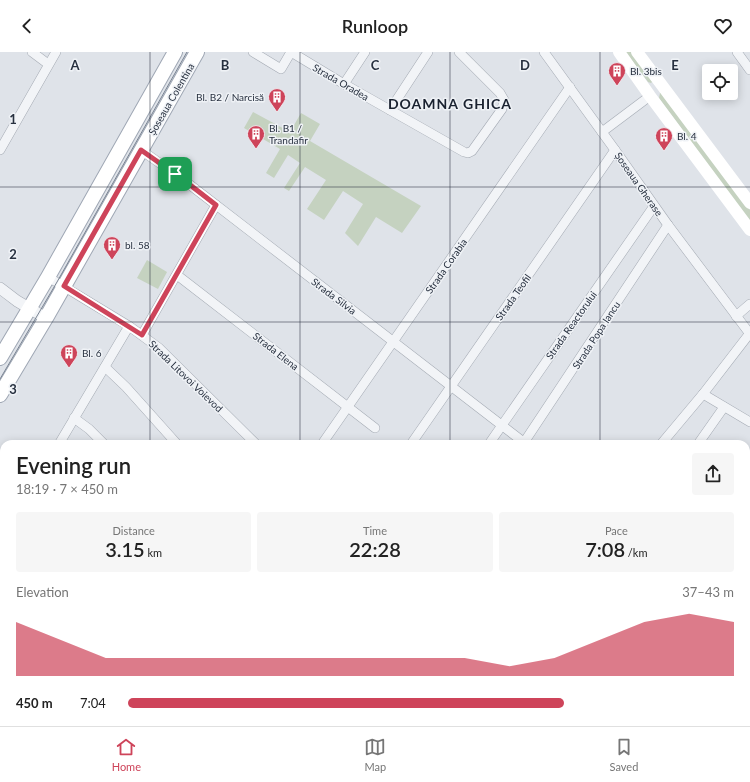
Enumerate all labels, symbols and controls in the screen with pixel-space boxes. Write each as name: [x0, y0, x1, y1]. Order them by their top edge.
icon: back: [16, 15, 38, 37]
text: Runloop: [342, 15, 408, 37]
icon: heart: [712, 15, 734, 37]
text: A: [69, 57, 80, 73]
text: B: [221, 57, 230, 73]
text: C: [371, 57, 380, 73]
text: D: [520, 57, 530, 73]
text: E: [671, 57, 679, 73]
street label: Șoseaua Colentina: [146, 61, 196, 137]
street label: Strada Oradea: [311, 61, 371, 103]
building icon: Bl. 3bis: [607, 61, 627, 86]
map controls: [702, 64, 738, 100]
button: locate: [702, 64, 738, 100]
place label: Bl. 3bis: [630, 65, 662, 77]
building icon: Bl. B2 / Narcisă: [267, 87, 287, 112]
place label: Bl. B2 / Narcisă: [196, 91, 264, 103]
district label: DOAMNA GHICA: [388, 95, 512, 112]
text: 1: [9, 111, 17, 127]
place label: Bl. B1 / Trandafir: [269, 122, 308, 146]
building icon: Bl. B1 / Trandafir: [246, 124, 266, 149]
building icon: Bl. 4: [654, 126, 674, 151]
place label: Bl. 4: [677, 130, 697, 142]
street label: Șoseaua Gherase: [613, 150, 665, 218]
pin: [158, 157, 192, 191]
icon: arrive: [164, 163, 186, 185]
building icon: bl. 58: [102, 235, 122, 260]
street label: Strada Corabia: [423, 236, 469, 296]
place label: bl. 58: [125, 239, 150, 251]
text: 2: [9, 246, 17, 262]
street label: Strada Teofil: [493, 272, 533, 322]
street label: Strada Silvia: [309, 275, 359, 317]
street label: Strada Reactorului: [543, 289, 599, 361]
street label: Strada Popa Iancu: [570, 299, 622, 371]
street label: Strada Elena: [251, 330, 301, 372]
street label: Strada Litovoi Voievod: [147, 338, 225, 414]
building icon: Bl. 6: [59, 343, 79, 368]
place label: Bl. 6: [82, 347, 102, 359]
text: 3: [9, 381, 17, 397]
text: Evening run: [16, 452, 131, 479]
button: share: [692, 453, 734, 495]
text: 18:19 · 7 × 450 m: [16, 481, 118, 497]
text: Distance: [113, 524, 155, 537]
text: Time: [363, 524, 387, 537]
text: Pace: [605, 524, 628, 537]
text: 3.15: [105, 537, 145, 561]
text: 22:28: [349, 537, 401, 561]
text: 7:08: [585, 537, 625, 561]
text: km: [145, 546, 162, 559]
text: /km: [625, 546, 647, 559]
text: Elevation: [16, 584, 69, 600]
text: 37–43 m: [682, 584, 734, 600]
text: 450 m: [16, 695, 53, 711]
text: 7:04: [80, 695, 106, 711]
tab: Home: [112, 736, 141, 773]
tab: Map: [364, 736, 386, 773]
tab: Saved: [610, 736, 638, 773]

